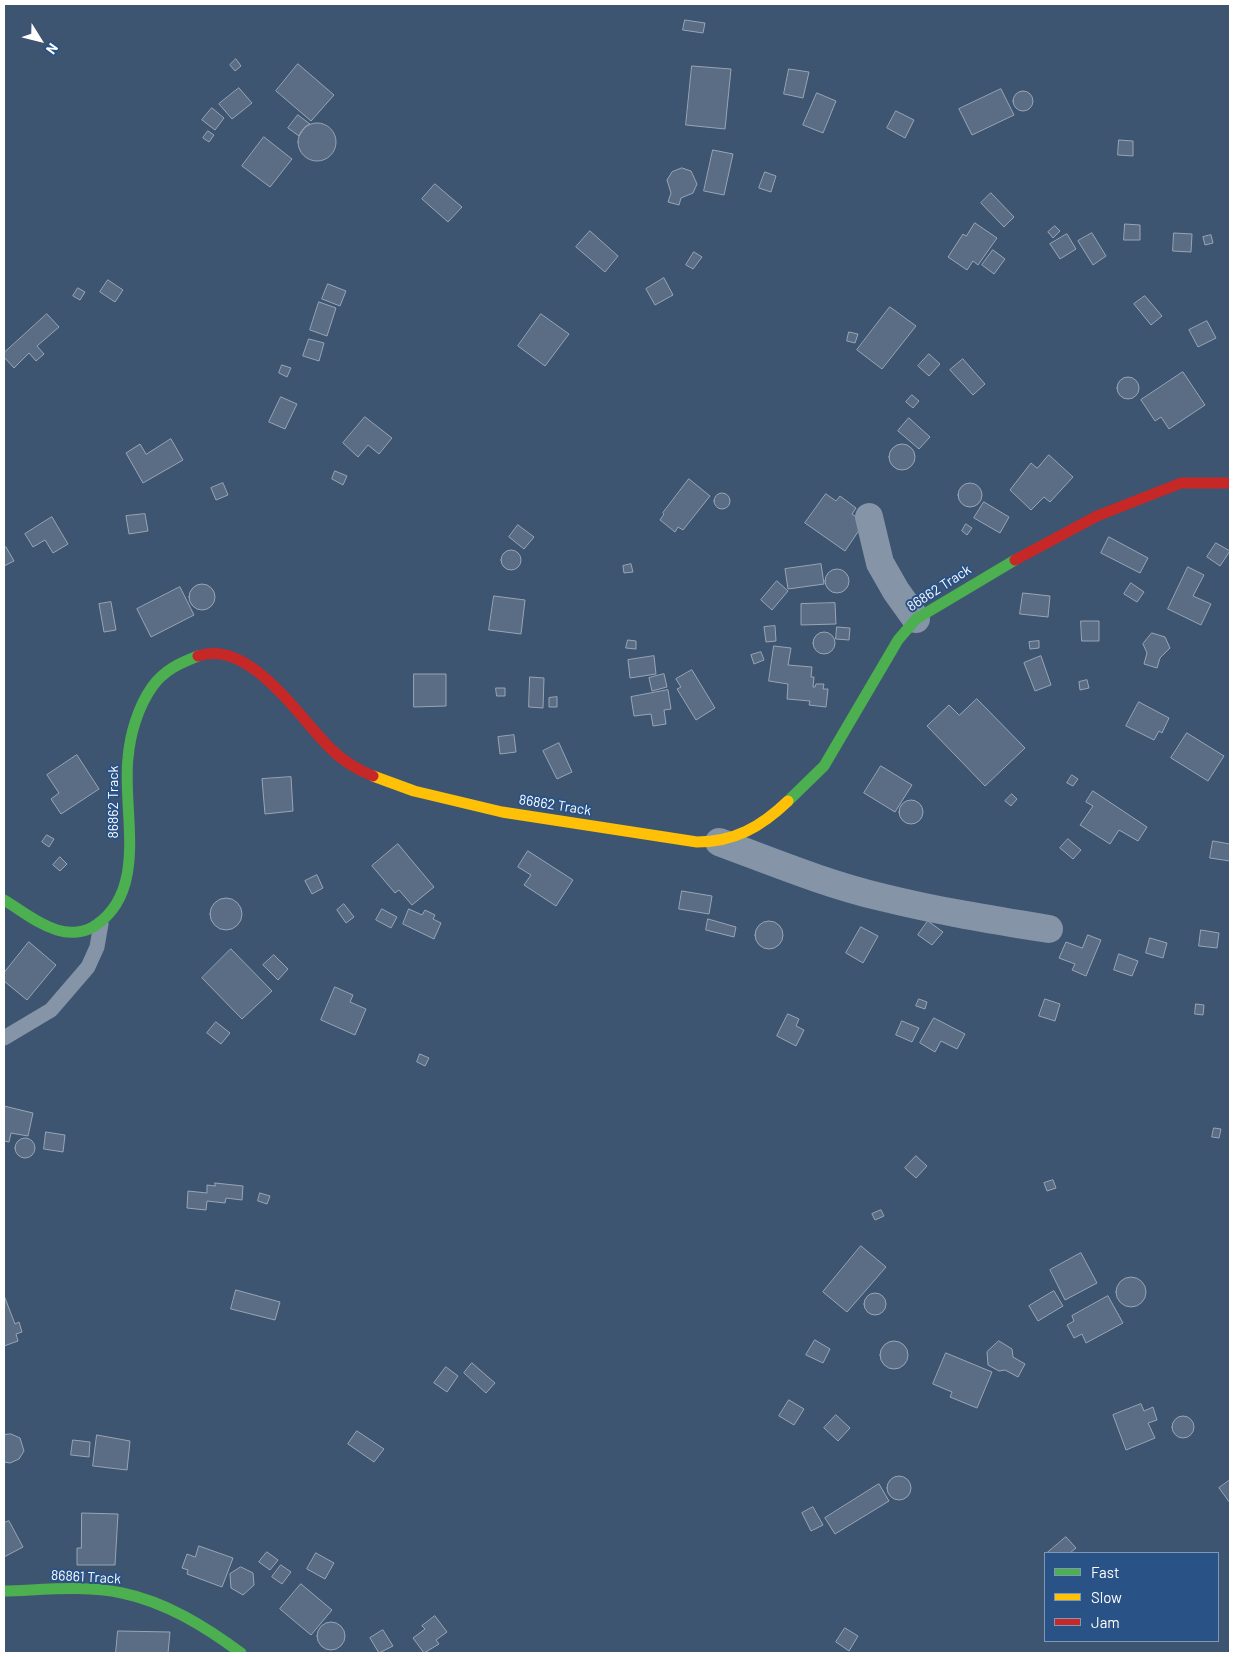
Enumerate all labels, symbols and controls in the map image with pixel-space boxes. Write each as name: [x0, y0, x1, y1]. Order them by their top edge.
north arrow: [15, 15, 65, 65]
text: N: [43, 40, 62, 58]
street label: 86862 Track: [904, 561, 974, 615]
street label: 86862 Track: [105, 765, 121, 839]
street label: 86862 Track: [518, 791, 592, 819]
legend: [1044, 1552, 1219, 1642]
text: Fast: [1091, 1563, 1119, 1581]
street label: 86861 Track: [51, 1567, 121, 1587]
text: Slow: [1091, 1588, 1122, 1606]
text: Jam: [1091, 1613, 1120, 1631]

